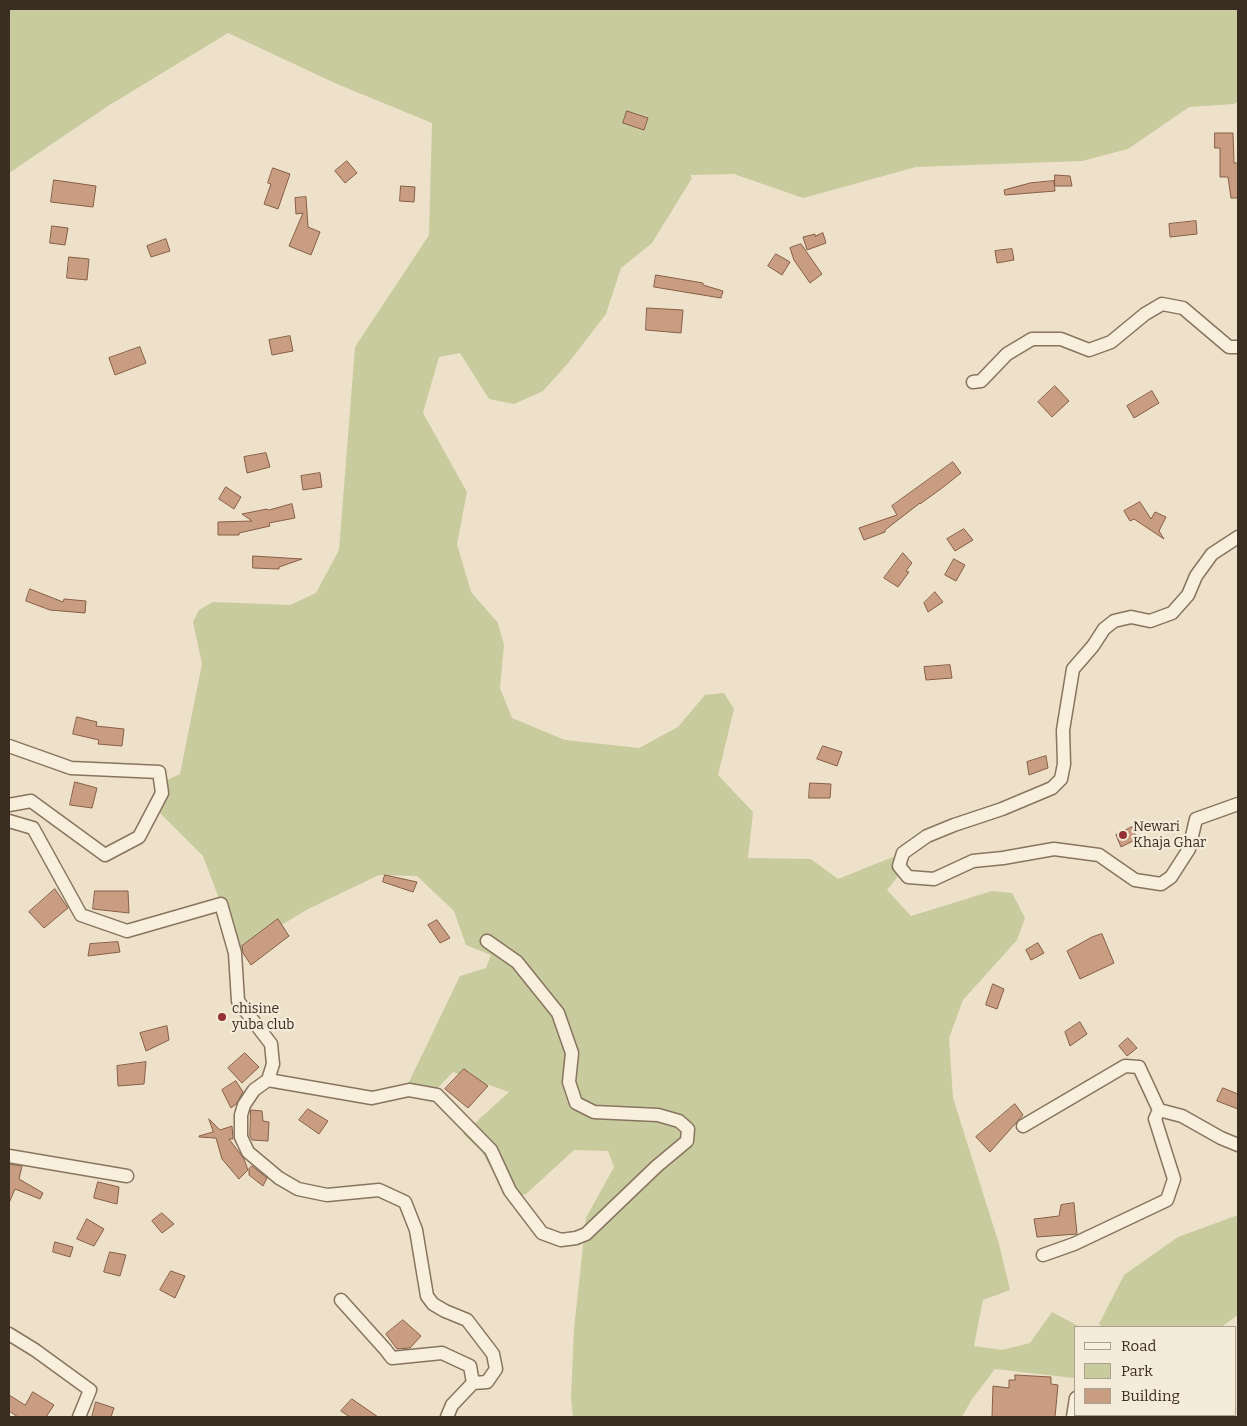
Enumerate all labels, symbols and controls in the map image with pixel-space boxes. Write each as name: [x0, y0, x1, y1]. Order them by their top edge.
place label: Newari Khaja Ghar: [1133, 819, 1206, 852]
marker: Newari Khaja Ghar: [1117, 829, 1129, 841]
place label: chisine yuba club: [232, 1001, 294, 1034]
marker: chisine yuba club: [216, 1011, 228, 1023]
legend: [1074, 1326, 1237, 1416]
text: Road: [1121, 1337, 1156, 1355]
text: Park: [1121, 1362, 1153, 1380]
text: Building: [1121, 1387, 1180, 1405]

